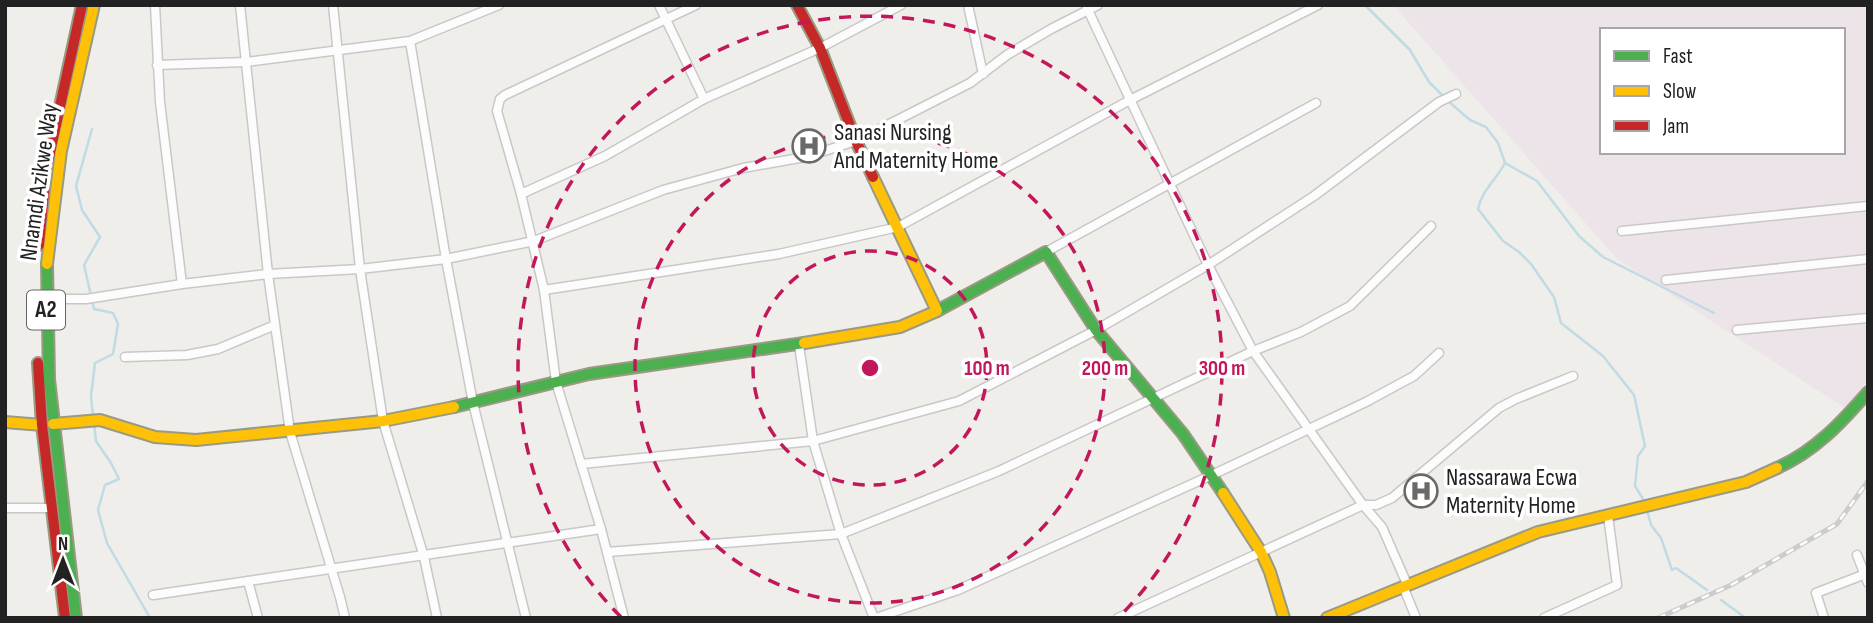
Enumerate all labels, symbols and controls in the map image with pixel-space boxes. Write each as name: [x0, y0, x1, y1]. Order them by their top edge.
legend: [1600, 28, 1845, 154]
text: Fast: [1663, 44, 1693, 69]
text: Slow: [1663, 79, 1697, 104]
street label: Nnamdi Azikwe Way: [14, 102, 64, 262]
text: Jam: [1662, 114, 1689, 139]
place label: Sanasi Nursing And Maternity Home: [833, 118, 998, 175]
hospital icon: Sanasi Nursing And Maternity Home: [790, 127, 828, 165]
road number: A2: [27, 290, 65, 330]
centre of rings: [858, 356, 882, 380]
text: 100 m: [964, 356, 1010, 381]
text: 200 m: [1082, 356, 1128, 381]
text: 300 m: [1199, 356, 1245, 381]
place label: Nassarawa Ecwa Maternity Home: [1446, 463, 1577, 520]
hospital icon: Nassarawa Ecwa Maternity Home: [1402, 472, 1440, 510]
north arrow: [28, 525, 98, 595]
text: N: [58, 533, 68, 556]

